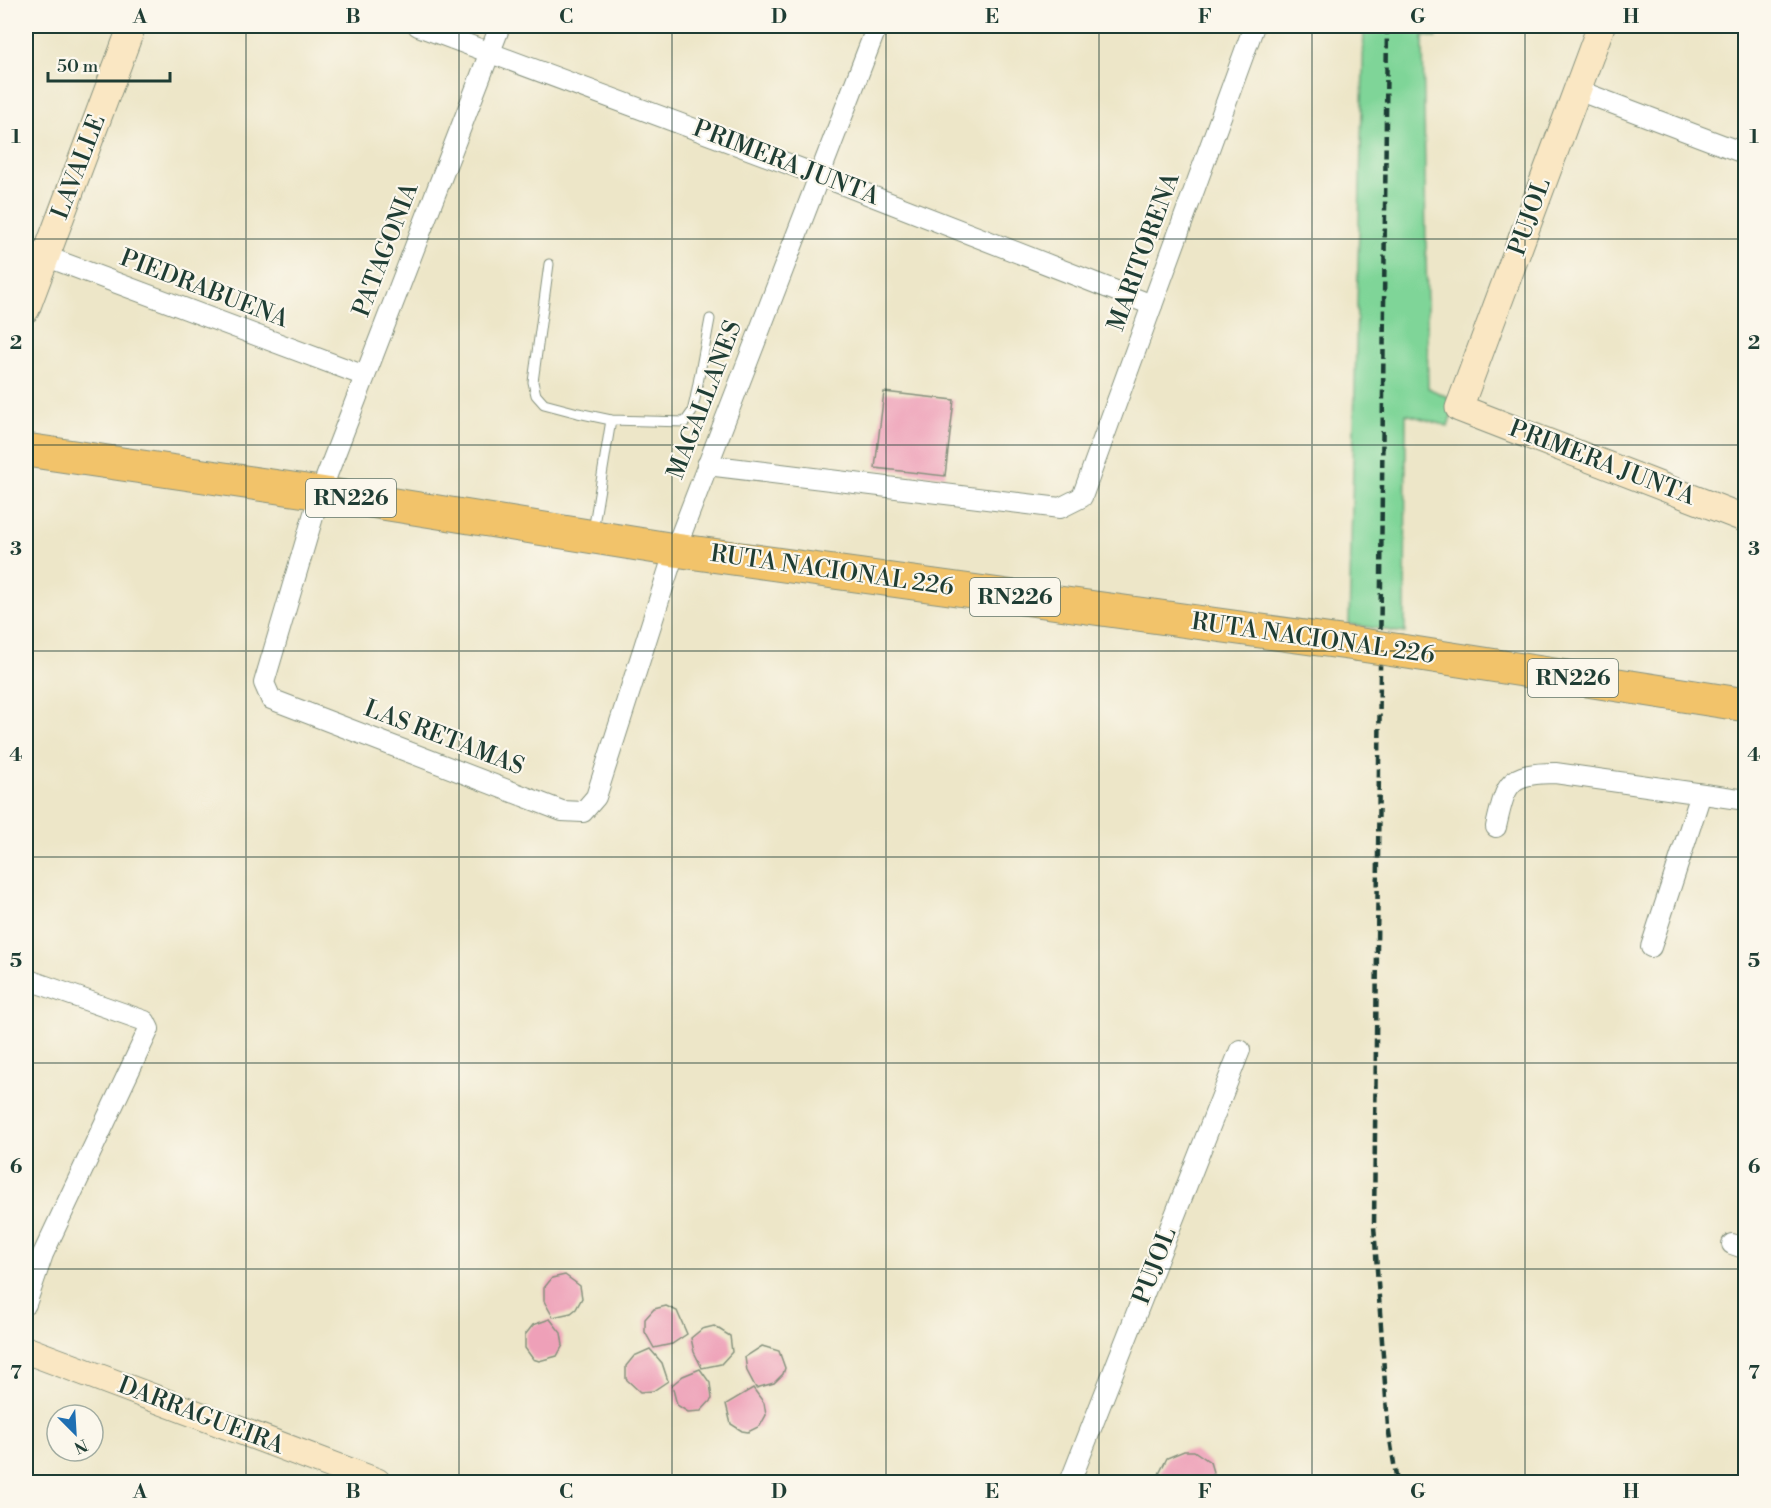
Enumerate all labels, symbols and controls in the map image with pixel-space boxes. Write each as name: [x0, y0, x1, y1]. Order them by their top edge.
text: A: [132, 5, 148, 30]
text: B: [345, 5, 361, 30]
text: C: [559, 5, 573, 30]
text: D: [771, 5, 787, 30]
text: E: [985, 5, 999, 30]
text: F: [1198, 5, 1212, 30]
text: G: [1410, 5, 1426, 30]
text: H: [1623, 5, 1640, 30]
scale bar: [48, 45, 170, 83]
text: 50 m: [57, 55, 99, 78]
street label: LAVALLE: [45, 110, 113, 224]
street label: PRIMERA JUNTA: [689, 114, 884, 212]
text: 1: [11, 125, 21, 150]
text: 1: [1749, 125, 1759, 150]
street label: MARITORENA: [1101, 168, 1187, 335]
street label: PUJOL: [1502, 174, 1558, 260]
street label: PATAGONIA: [347, 178, 425, 321]
street label: PIEDRABUENA: [116, 243, 293, 335]
street label: MAGALLANES: [661, 317, 749, 483]
text: 2: [10, 331, 22, 356]
text: 2: [1748, 331, 1760, 356]
street label: PRIMERA JUNTA: [1505, 414, 1700, 512]
road number: RN226: [306, 479, 396, 517]
text: 3: [10, 537, 22, 562]
text: 3: [1748, 537, 1760, 562]
street label: RUTA NACIONAL 226: [708, 539, 956, 603]
road number: RN226: [970, 578, 1060, 616]
street label: RUTA NACIONAL 226: [1189, 607, 1437, 671]
road number: RN226: [1528, 659, 1618, 697]
street label: LAS RETAMAS: [360, 694, 528, 782]
text: 4: [9, 743, 23, 768]
text: 4: [1747, 743, 1761, 768]
text: 5: [10, 949, 22, 974]
text: 5: [1748, 949, 1760, 974]
text: 6: [10, 1155, 23, 1180]
text: 6: [1748, 1155, 1761, 1180]
street label: PUJOL: [1127, 1223, 1183, 1309]
text: 7: [10, 1361, 22, 1386]
text: 7: [1748, 1361, 1760, 1386]
street label: DARRAGUEIRA: [114, 1371, 289, 1462]
north arrow: [45, 1403, 105, 1463]
text: N: [71, 1434, 91, 1458]
text: A: [132, 1480, 148, 1505]
text: B: [345, 1480, 361, 1505]
text: C: [559, 1480, 573, 1505]
text: D: [771, 1480, 787, 1505]
text: E: [985, 1480, 999, 1505]
text: F: [1198, 1480, 1212, 1505]
text: G: [1410, 1480, 1426, 1505]
text: H: [1623, 1480, 1640, 1505]

